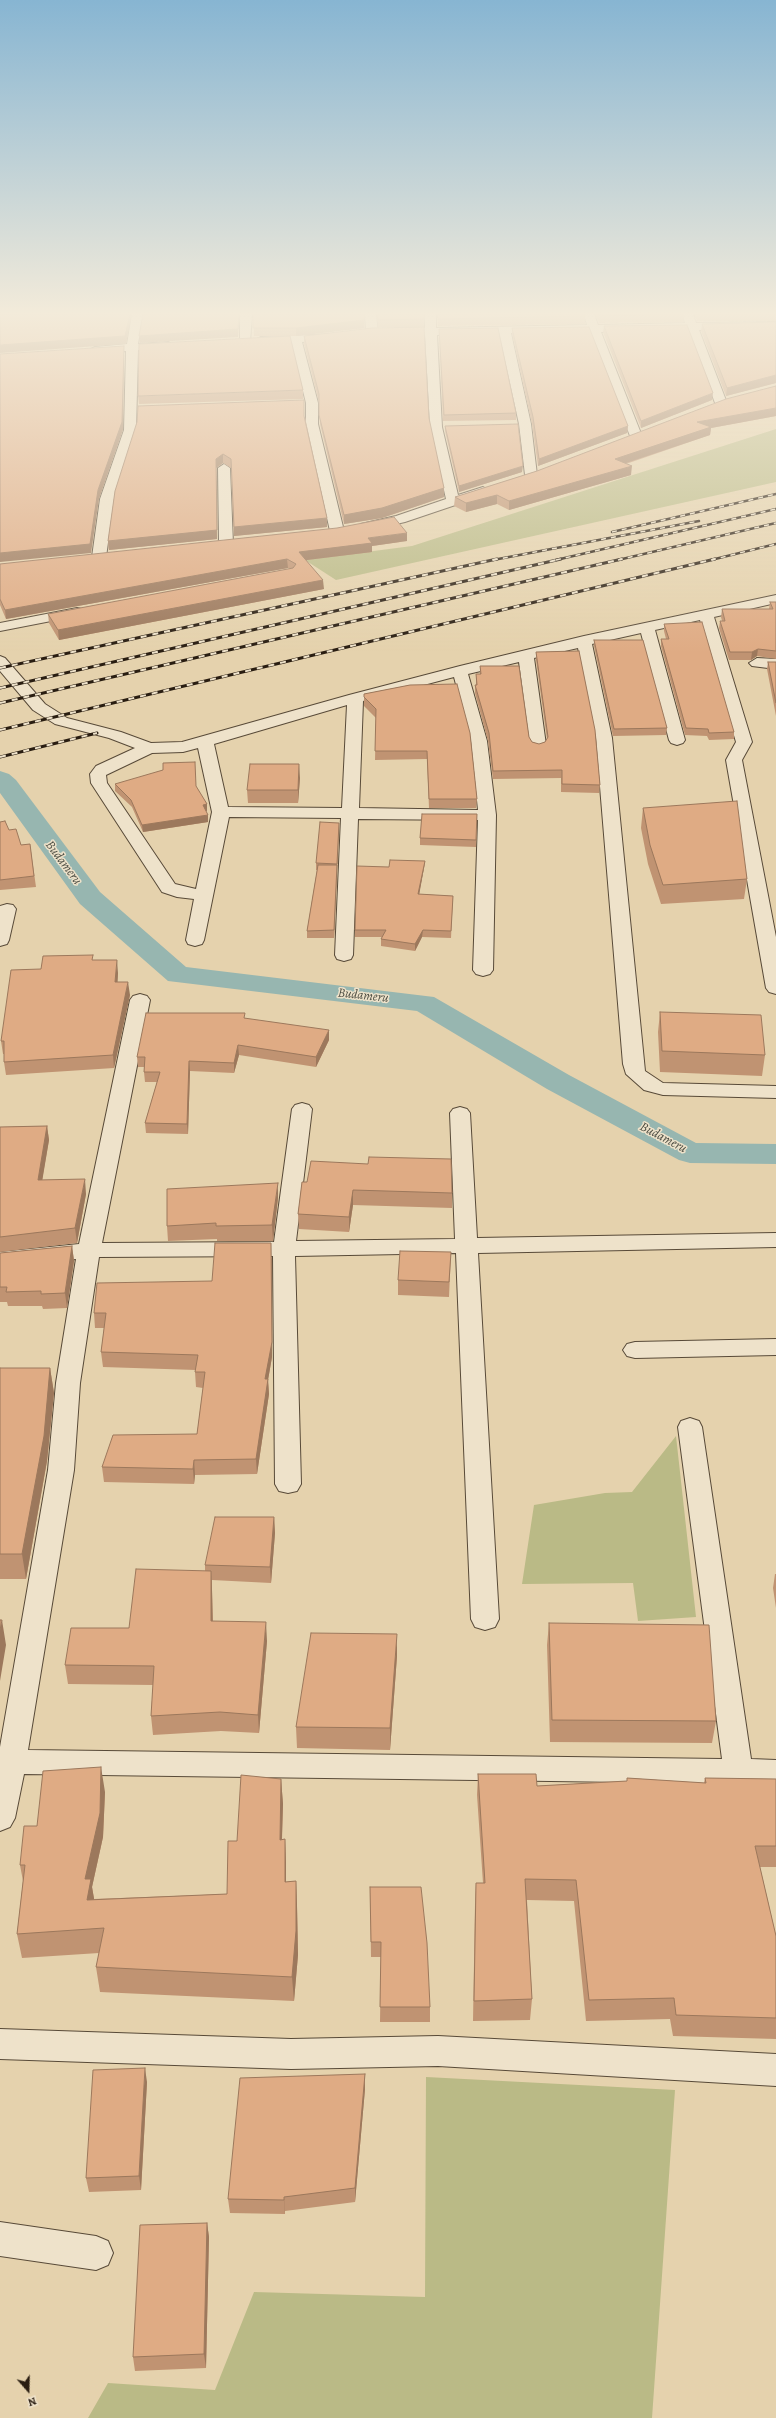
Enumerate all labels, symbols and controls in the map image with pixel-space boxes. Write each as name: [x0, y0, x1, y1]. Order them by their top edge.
water label: Budameru: [41, 838, 85, 888]
water label: Budameru: [337, 986, 389, 1006]
water label: Budameru: [637, 1119, 689, 1157]
north arrow: [8, 2370, 48, 2410]
text: N: [26, 2393, 39, 2410]

